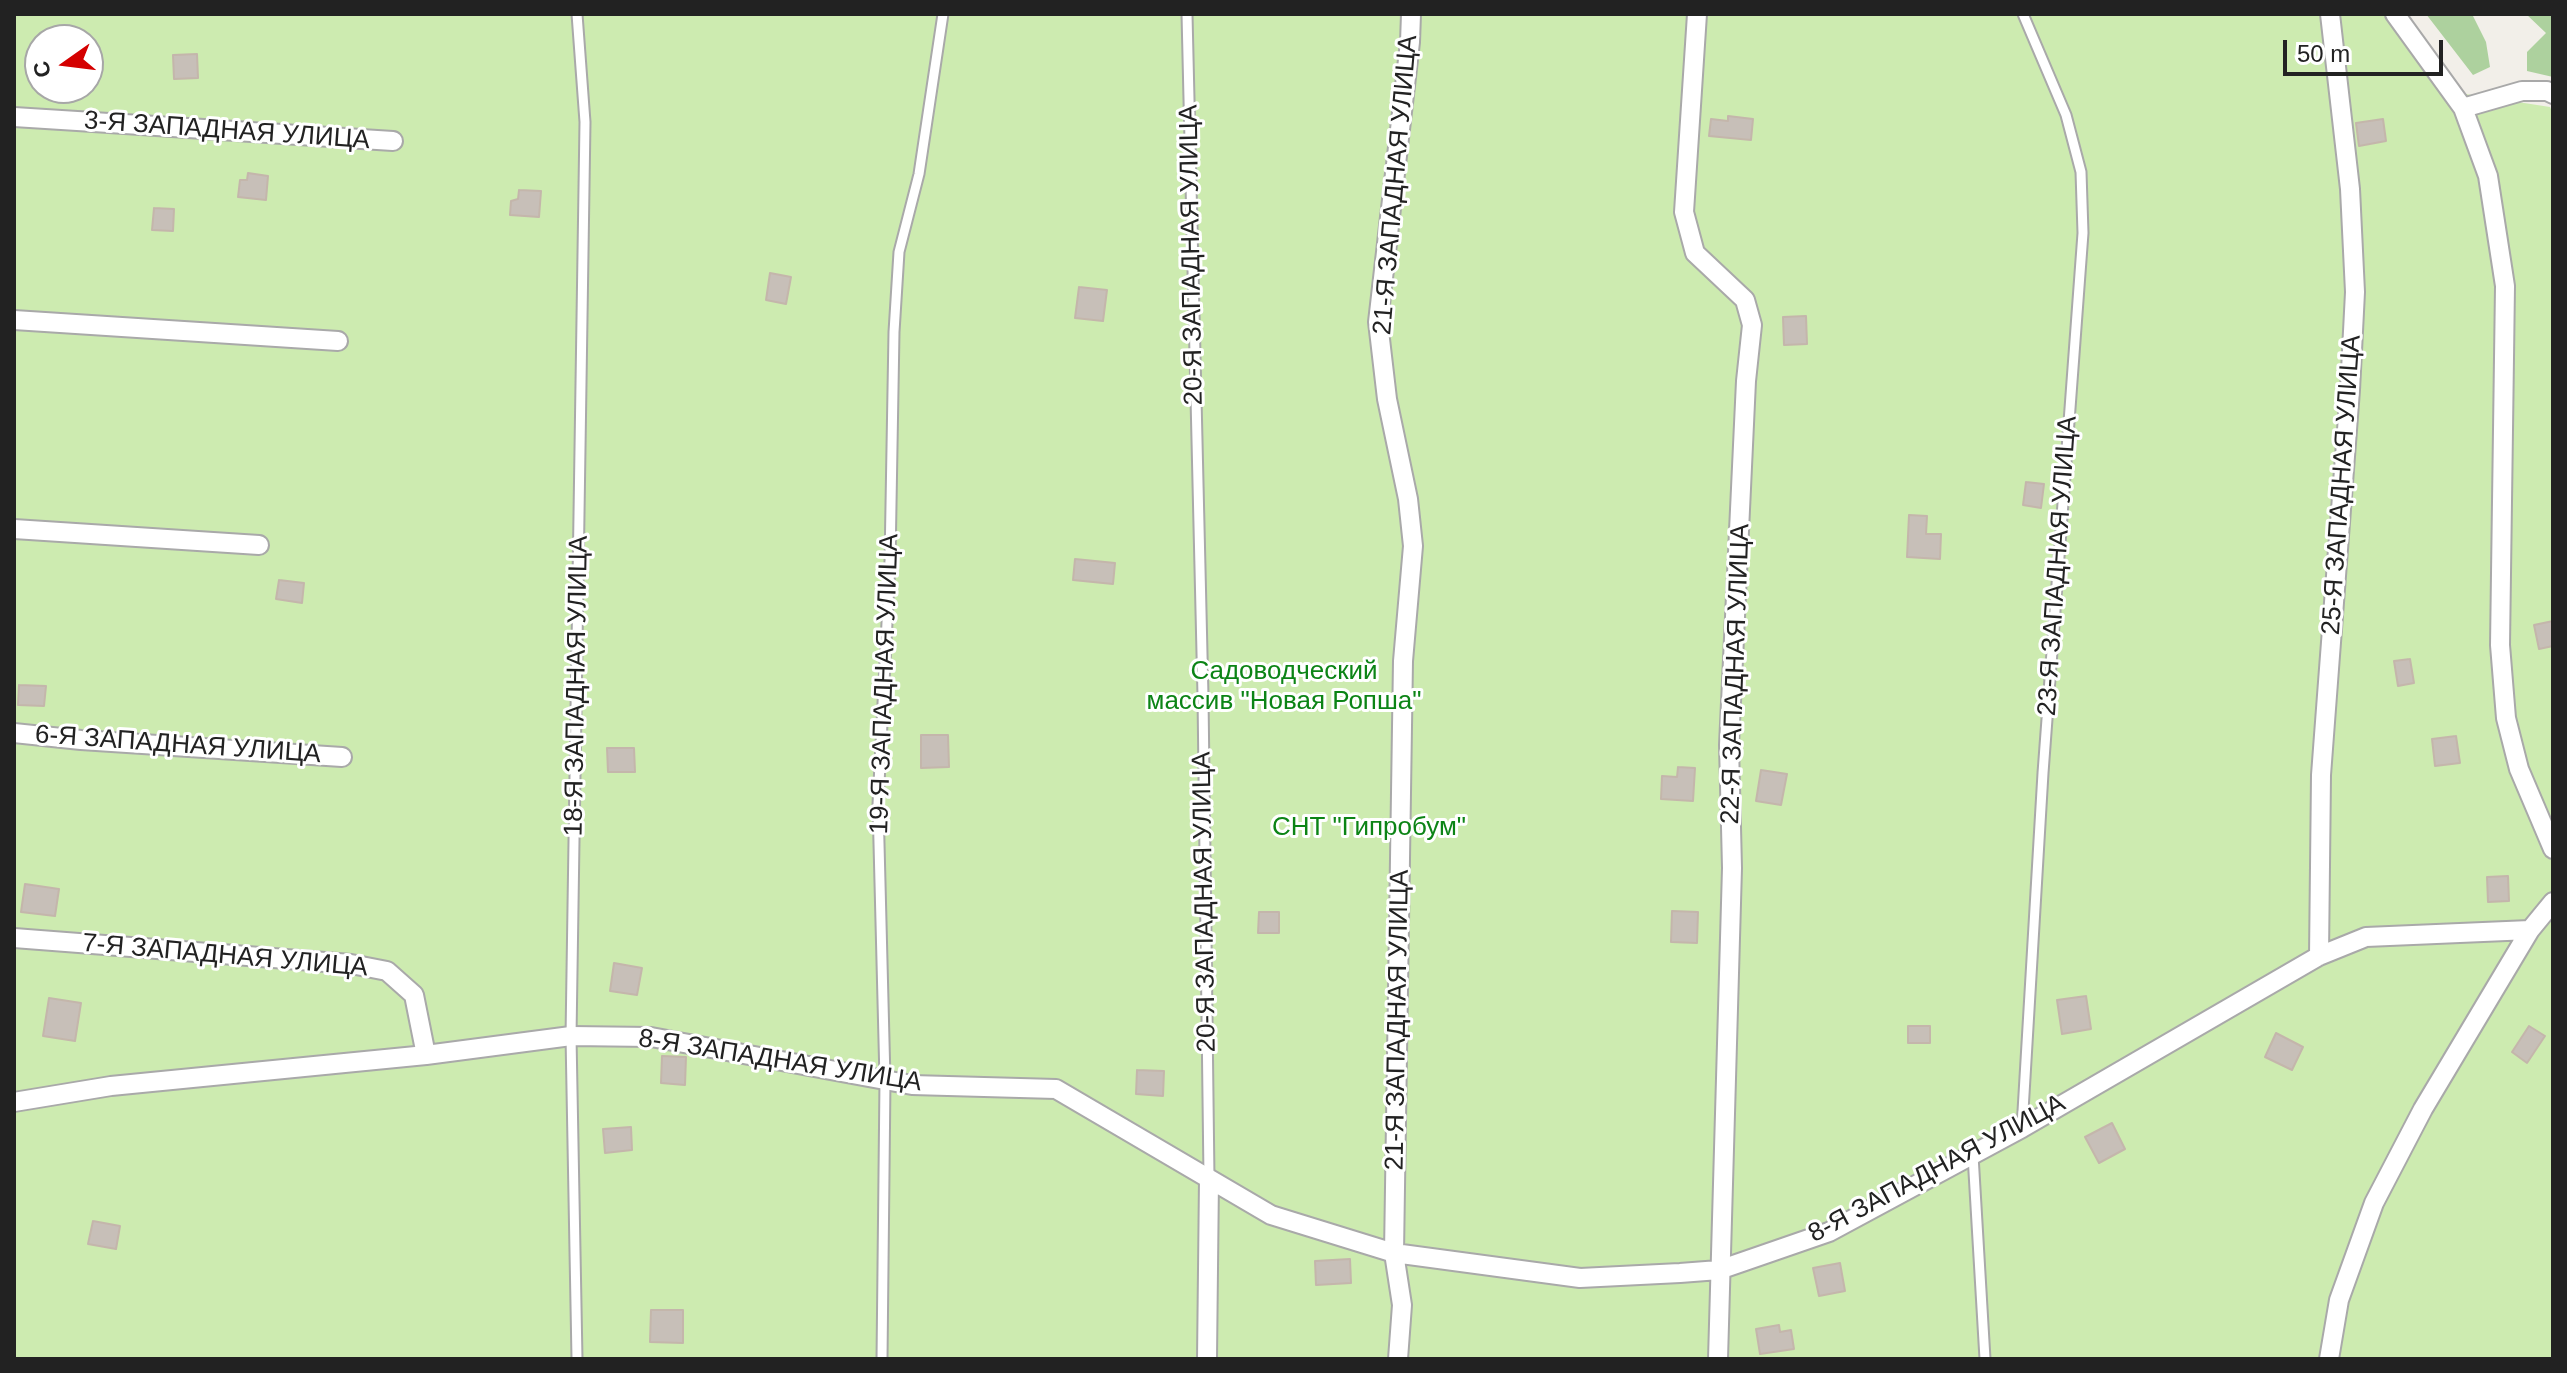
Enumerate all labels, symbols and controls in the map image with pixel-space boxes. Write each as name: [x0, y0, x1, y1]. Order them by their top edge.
north arrow: [24, 24, 104, 104]
scale bar: [2287, 24, 2447, 74]
street label: 21-Я ЗАПАДНАЯ УЛИЦА: [1367, 34, 1425, 336]
text: 50 m: [2297, 40, 2350, 67]
text: С: [28, 59, 56, 80]
street label: 20-Я ЗАПАДНАЯ УЛИЦА: [1174, 104, 1210, 406]
street label: 3-Я ЗАПАДНАЯ УЛИЦА: [83, 105, 371, 157]
street label: 25-Я ЗАПАДНАЯ УЛИЦА: [2316, 334, 2368, 636]
street label: 23-Я ЗАПАДНАЯ УЛИЦА: [2032, 415, 2084, 717]
street label: 22-Я ЗАПАДНАЯ УЛИЦА: [1715, 523, 1757, 825]
street label: 19-Я ЗАПАДНАЯ УЛИЦА: [864, 533, 906, 835]
street label: 18-Я ЗАПАДНАЯ УЛИЦА: [559, 535, 595, 837]
park label: Садоводческий массив "Новая Ропша": [1147, 656, 1421, 718]
street label: 6-Я ЗАПАДНАЯ УЛИЦА: [34, 719, 322, 771]
street label: 20-Я ЗАПАДНАЯ УЛИЦА: [1187, 751, 1223, 1053]
park label: СНТ "Гипробум": [1272, 812, 1466, 844]
street label: 21-Я ЗАПАДНАЯ УЛИЦА: [1380, 869, 1416, 1171]
street label: 7-Я ЗАПАДНАЯ УЛИЦА: [81, 928, 369, 984]
street label: 8-Я ЗАПАДНАЯ УЛИЦА: [636, 1023, 924, 1099]
street label: 8-Я ЗАПАДНАЯ УЛИЦА: [1803, 1088, 2071, 1250]

